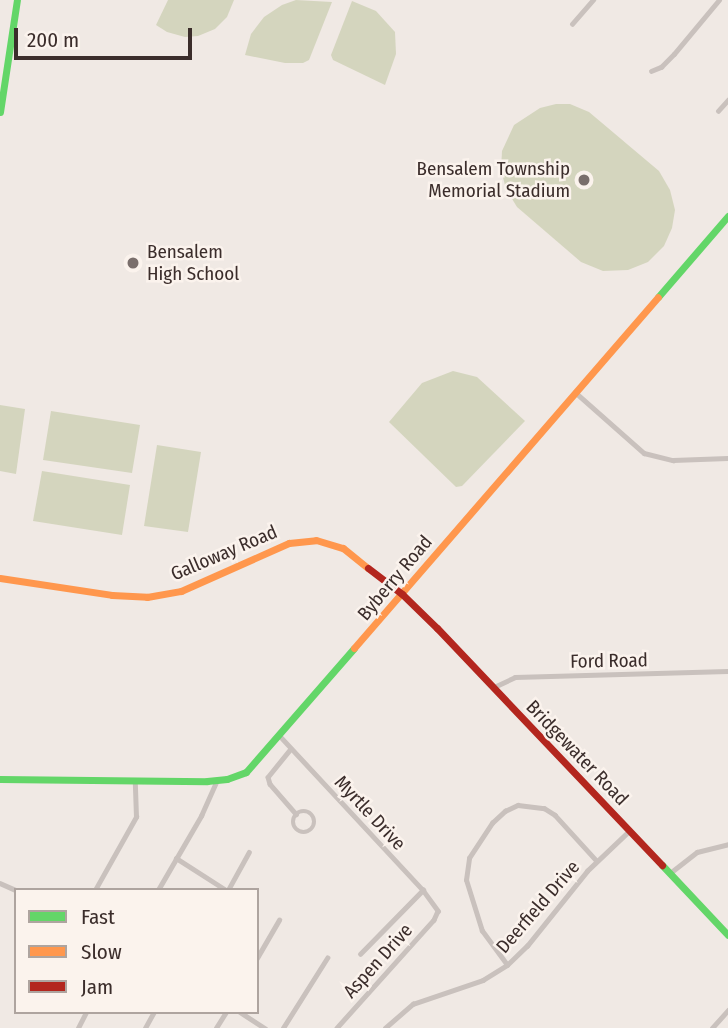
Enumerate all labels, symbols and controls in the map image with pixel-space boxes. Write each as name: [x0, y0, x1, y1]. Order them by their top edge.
scale bar: [18, 14, 196, 58]
text: 200 m: [27, 27, 79, 53]
place label: Bensalem Township Memorial Stadium: [416, 158, 570, 202]
marker: Bensalem Township Memorial Stadium: [576, 172, 592, 188]
place label: Bensalem High School: [147, 241, 239, 285]
marker: Bensalem High School: [125, 255, 141, 271]
street label: Galloway Road: [167, 520, 281, 586]
street label: Byberry Road: [353, 531, 437, 625]
street label: Ford Road: [570, 649, 648, 673]
street label: Bridgewater Road: [521, 696, 633, 810]
street label: Myrtle Drive: [330, 771, 410, 855]
street label: Deerfield Drive: [491, 856, 585, 958]
legend: [14, 888, 259, 1014]
text: Fast: [81, 904, 115, 930]
street label: Aspen Drive: [339, 919, 417, 1003]
text: Slow: [81, 939, 122, 965]
text: Jam: [81, 974, 113, 1000]

